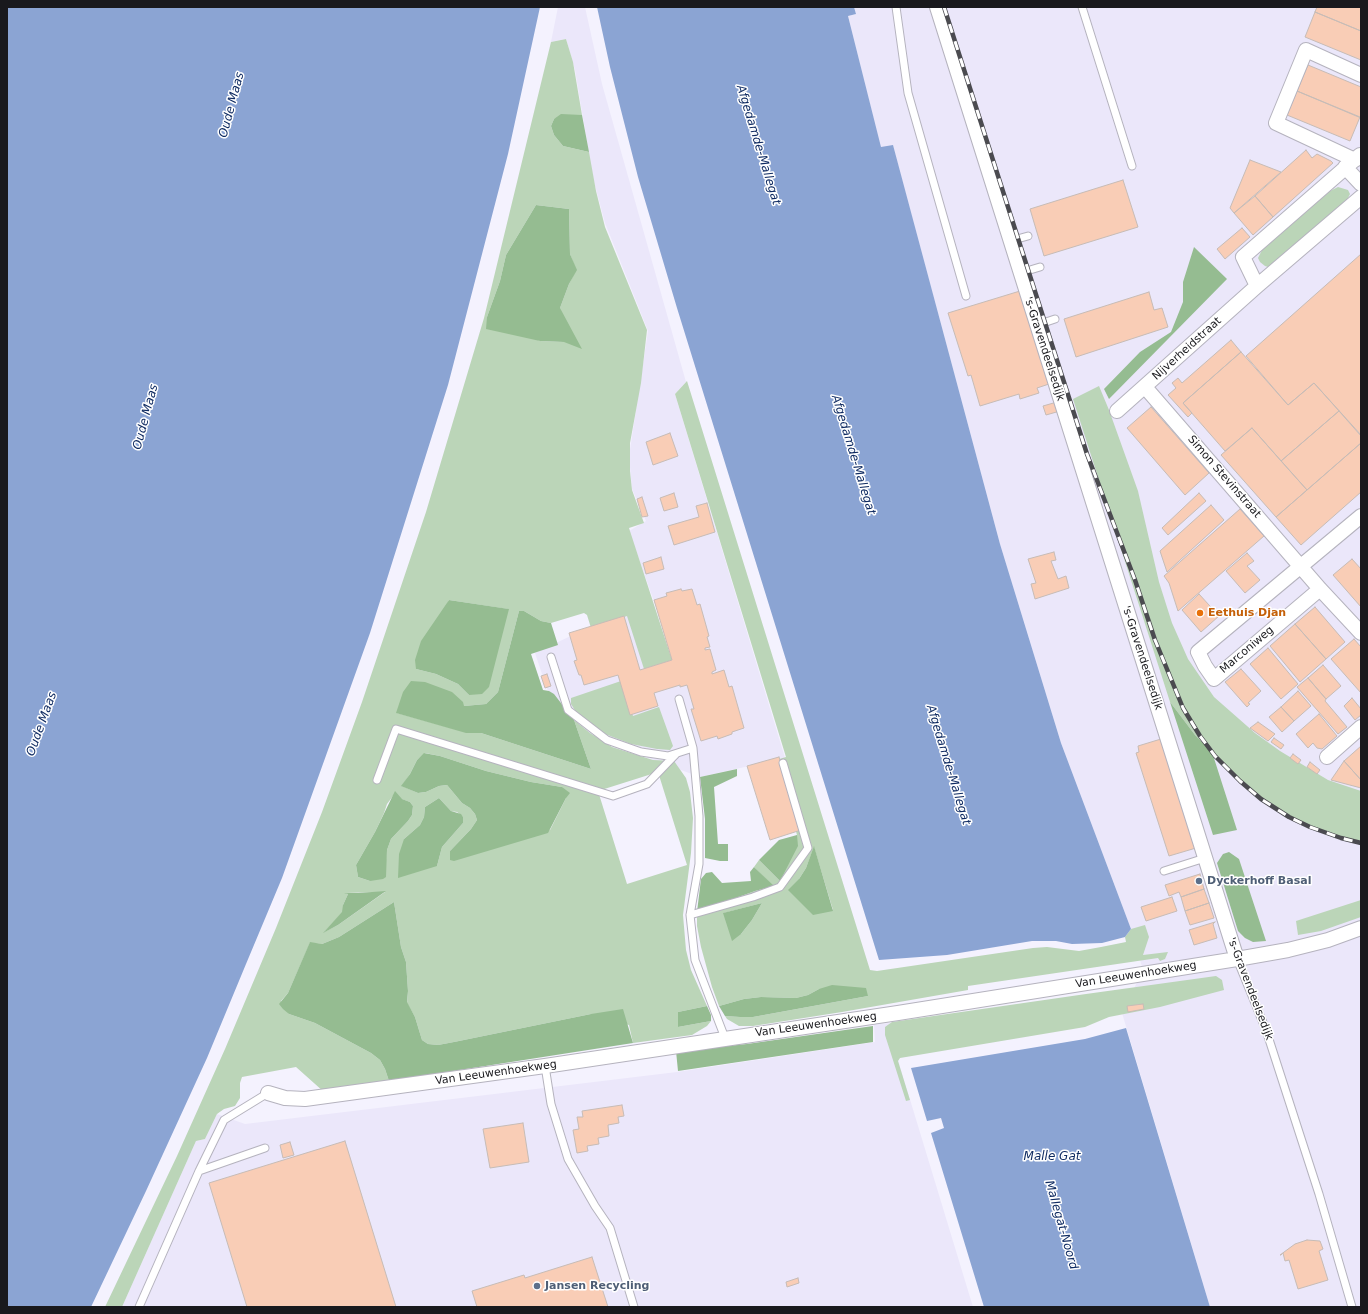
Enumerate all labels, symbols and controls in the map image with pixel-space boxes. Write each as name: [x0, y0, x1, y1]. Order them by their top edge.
water label: Oude Maas: [216, 71, 248, 139]
water label: Afgedamde-Mallegat: [733, 83, 783, 207]
street label: 's-Gravendeelsedijk: [1021, 295, 1067, 403]
street label: Nijverheidstraat: [1150, 315, 1224, 383]
water label: Oude Maas: [130, 383, 162, 451]
water label: Afgedamde-Mallegat: [828, 393, 878, 517]
street label: Simon Stevinstraat: [1185, 433, 1263, 521]
street label: 's-Gravendeelsedijk: [1119, 604, 1165, 712]
place label: Eethuis Djan: [1208, 606, 1286, 620]
marker: Eethuis Djan: [1195, 608, 1205, 618]
street label: Marconiweg: [1217, 624, 1277, 676]
water label: Oude Maas: [24, 690, 60, 758]
water label: Afgedamde-Mallegat: [923, 703, 973, 827]
place label: Dyckerhoff Basal: [1207, 874, 1311, 888]
marker: Dyckerhoff Basal: [1194, 876, 1204, 886]
street label: 's-Gravendeelsedijk: [1224, 936, 1276, 1042]
street label: Van Leeuwenhoekweg: [1074, 959, 1198, 991]
street label: Van Leeuwenhoekweg: [754, 1010, 878, 1040]
street label: Van Leeuwenhoekweg: [434, 1058, 558, 1088]
water label: Malle Gat: [1024, 1150, 1080, 1164]
water label: Mallegat-Noord: [1041, 1179, 1081, 1271]
place label: Jansen Recycling: [545, 1279, 649, 1293]
marker: Jansen Recycling: [532, 1281, 542, 1291]

